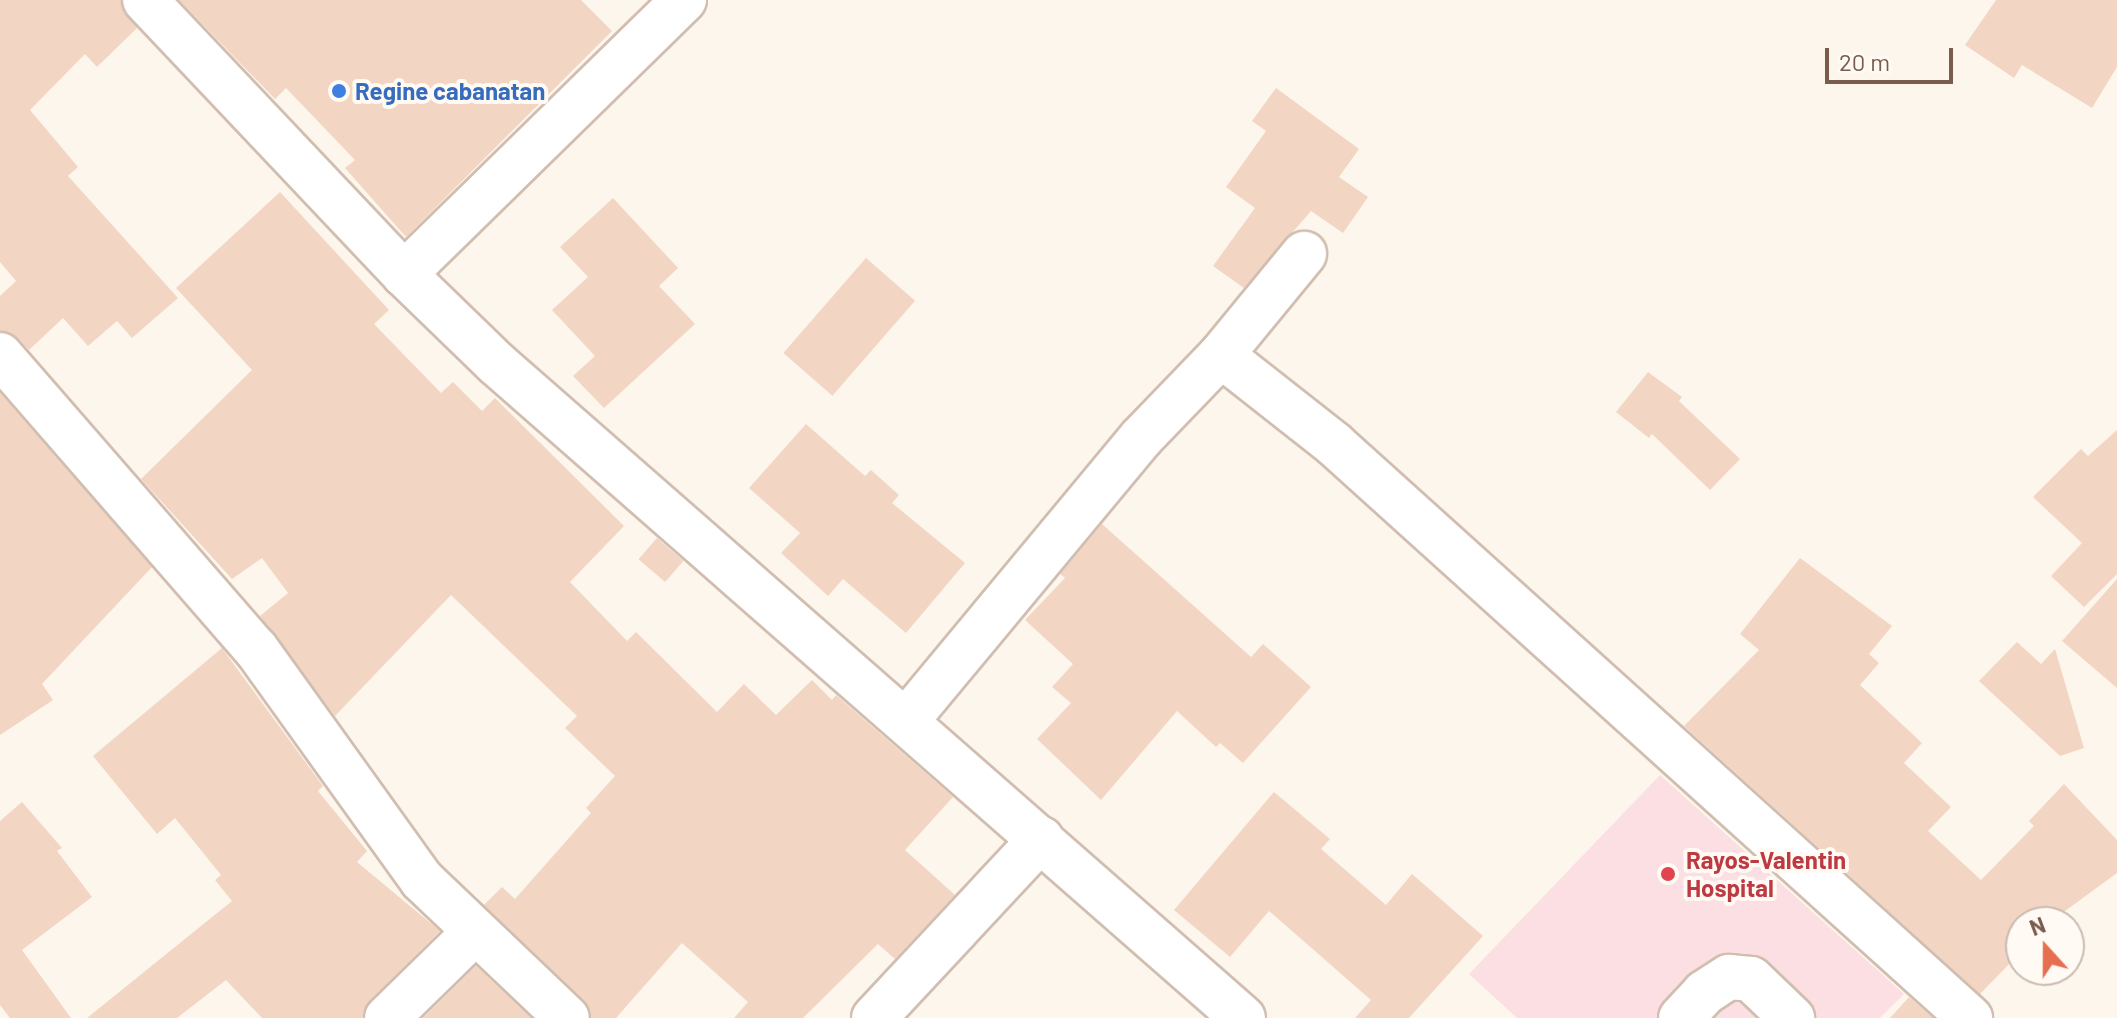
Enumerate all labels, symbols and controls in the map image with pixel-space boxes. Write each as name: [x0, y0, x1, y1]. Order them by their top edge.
scale bar: [1829, 32, 1957, 82]
text: 20 m: [1839, 47, 1890, 76]
place label: Regine cabanatan: [355, 77, 545, 105]
marker: Regine cabanatan: [330, 82, 348, 100]
place label: Rayos-Valentin Hospital: [1686, 846, 1846, 902]
marker: Rayos-Valentin Hospital: [1657, 863, 1679, 885]
north arrow: [2005, 906, 2085, 986]
text: N: [2026, 911, 2049, 940]

